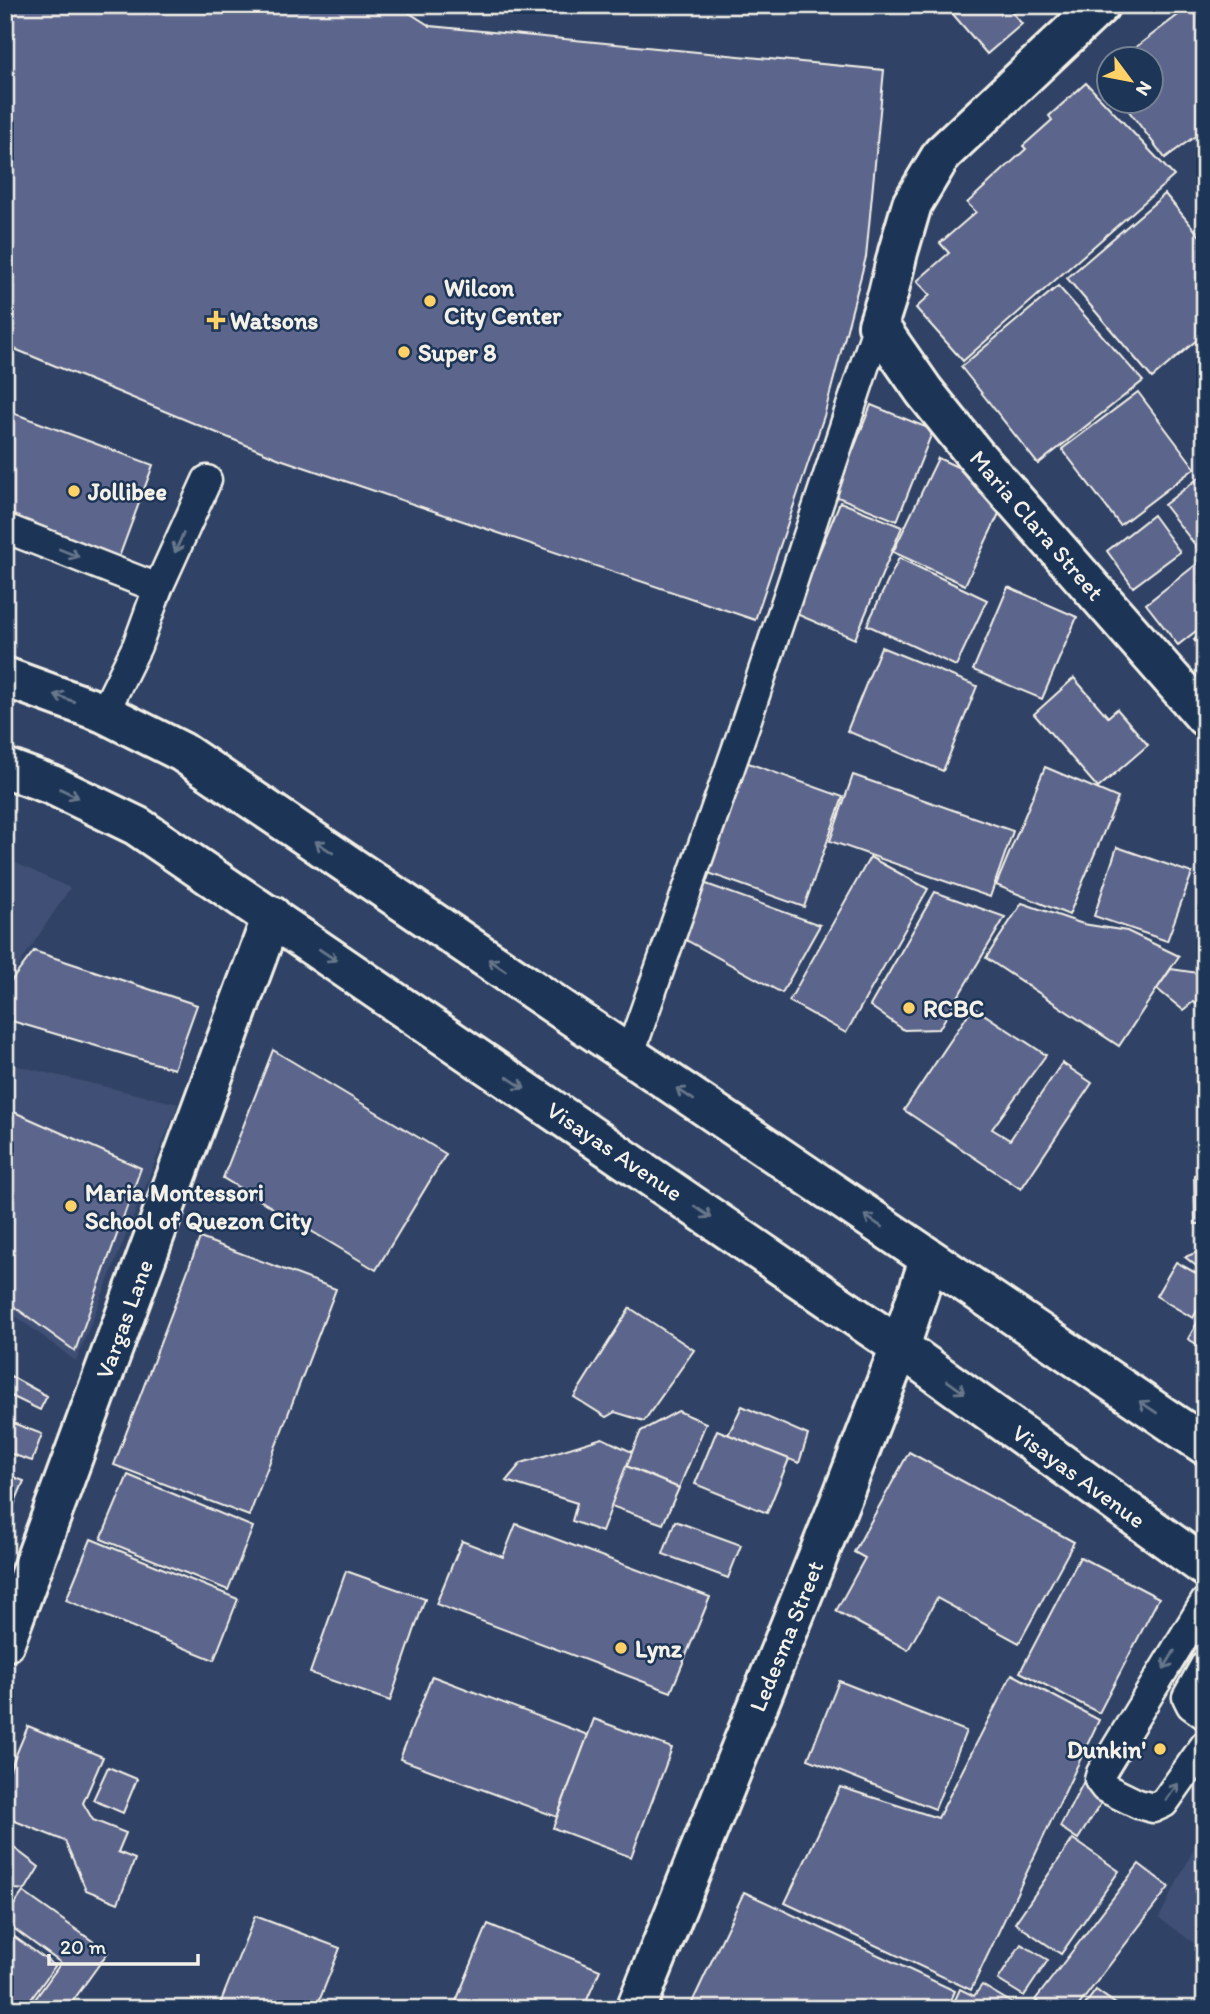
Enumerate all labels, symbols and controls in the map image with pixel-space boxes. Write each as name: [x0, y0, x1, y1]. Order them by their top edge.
north arrow: [1094, 46, 1164, 116]
text: N: [1131, 77, 1157, 100]
place label: Wilcon City Center: [444, 273, 562, 331]
marker: Wilcon City Center: [422, 293, 438, 309]
place label: Watsons: [230, 306, 319, 335]
marker: Watsons: [208, 312, 224, 328]
place label: Super 8: [418, 338, 496, 368]
marker: Super 8: [396, 344, 412, 360]
street label: Maria Clara Street: [964, 444, 1110, 606]
place label: Jollibee: [87, 477, 167, 506]
marker: Jollibee: [66, 483, 82, 499]
one-way arrow: [172, 531, 185, 553]
one-way arrow: [57, 547, 79, 560]
one-way arrow: [53, 691, 75, 703]
one-way arrow: [58, 786, 79, 800]
one-way arrow: [315, 840, 334, 855]
one-way arrow: [318, 948, 337, 962]
one-way arrow: [488, 958, 507, 972]
place label: RCBC: [923, 994, 984, 1023]
marker: RCBC: [901, 1000, 917, 1016]
one-way arrow: [506, 1076, 525, 1090]
one-way arrow: [675, 1087, 695, 1101]
street label: Visayas Avenue: [542, 1095, 688, 1207]
place label: Maria Montessori School of Quezon City: [85, 1178, 312, 1236]
marker: Maria Montessori School of Quezon City: [63, 1198, 79, 1214]
one-way arrow: [693, 1205, 712, 1219]
one-way arrow: [864, 1214, 883, 1229]
street label: Vargas Lane: [89, 1255, 159, 1383]
one-way arrow: [946, 1379, 965, 1394]
one-way arrow: [1139, 1400, 1158, 1414]
street label: Visayas Avenue: [1007, 1418, 1151, 1534]
street label: Ledesma Street: [743, 1556, 829, 1716]
place label: Lynz: [635, 1634, 683, 1664]
marker: Lynz: [613, 1640, 629, 1656]
one-way arrow: [1162, 1650, 1176, 1670]
place label: Dunkin': [1067, 1735, 1146, 1764]
marker: Dunkin': [1152, 1741, 1168, 1757]
one-way arrow: [1165, 1783, 1179, 1802]
scale bar: [49, 1923, 198, 1967]
text: 20 m: [60, 1934, 107, 1959]

